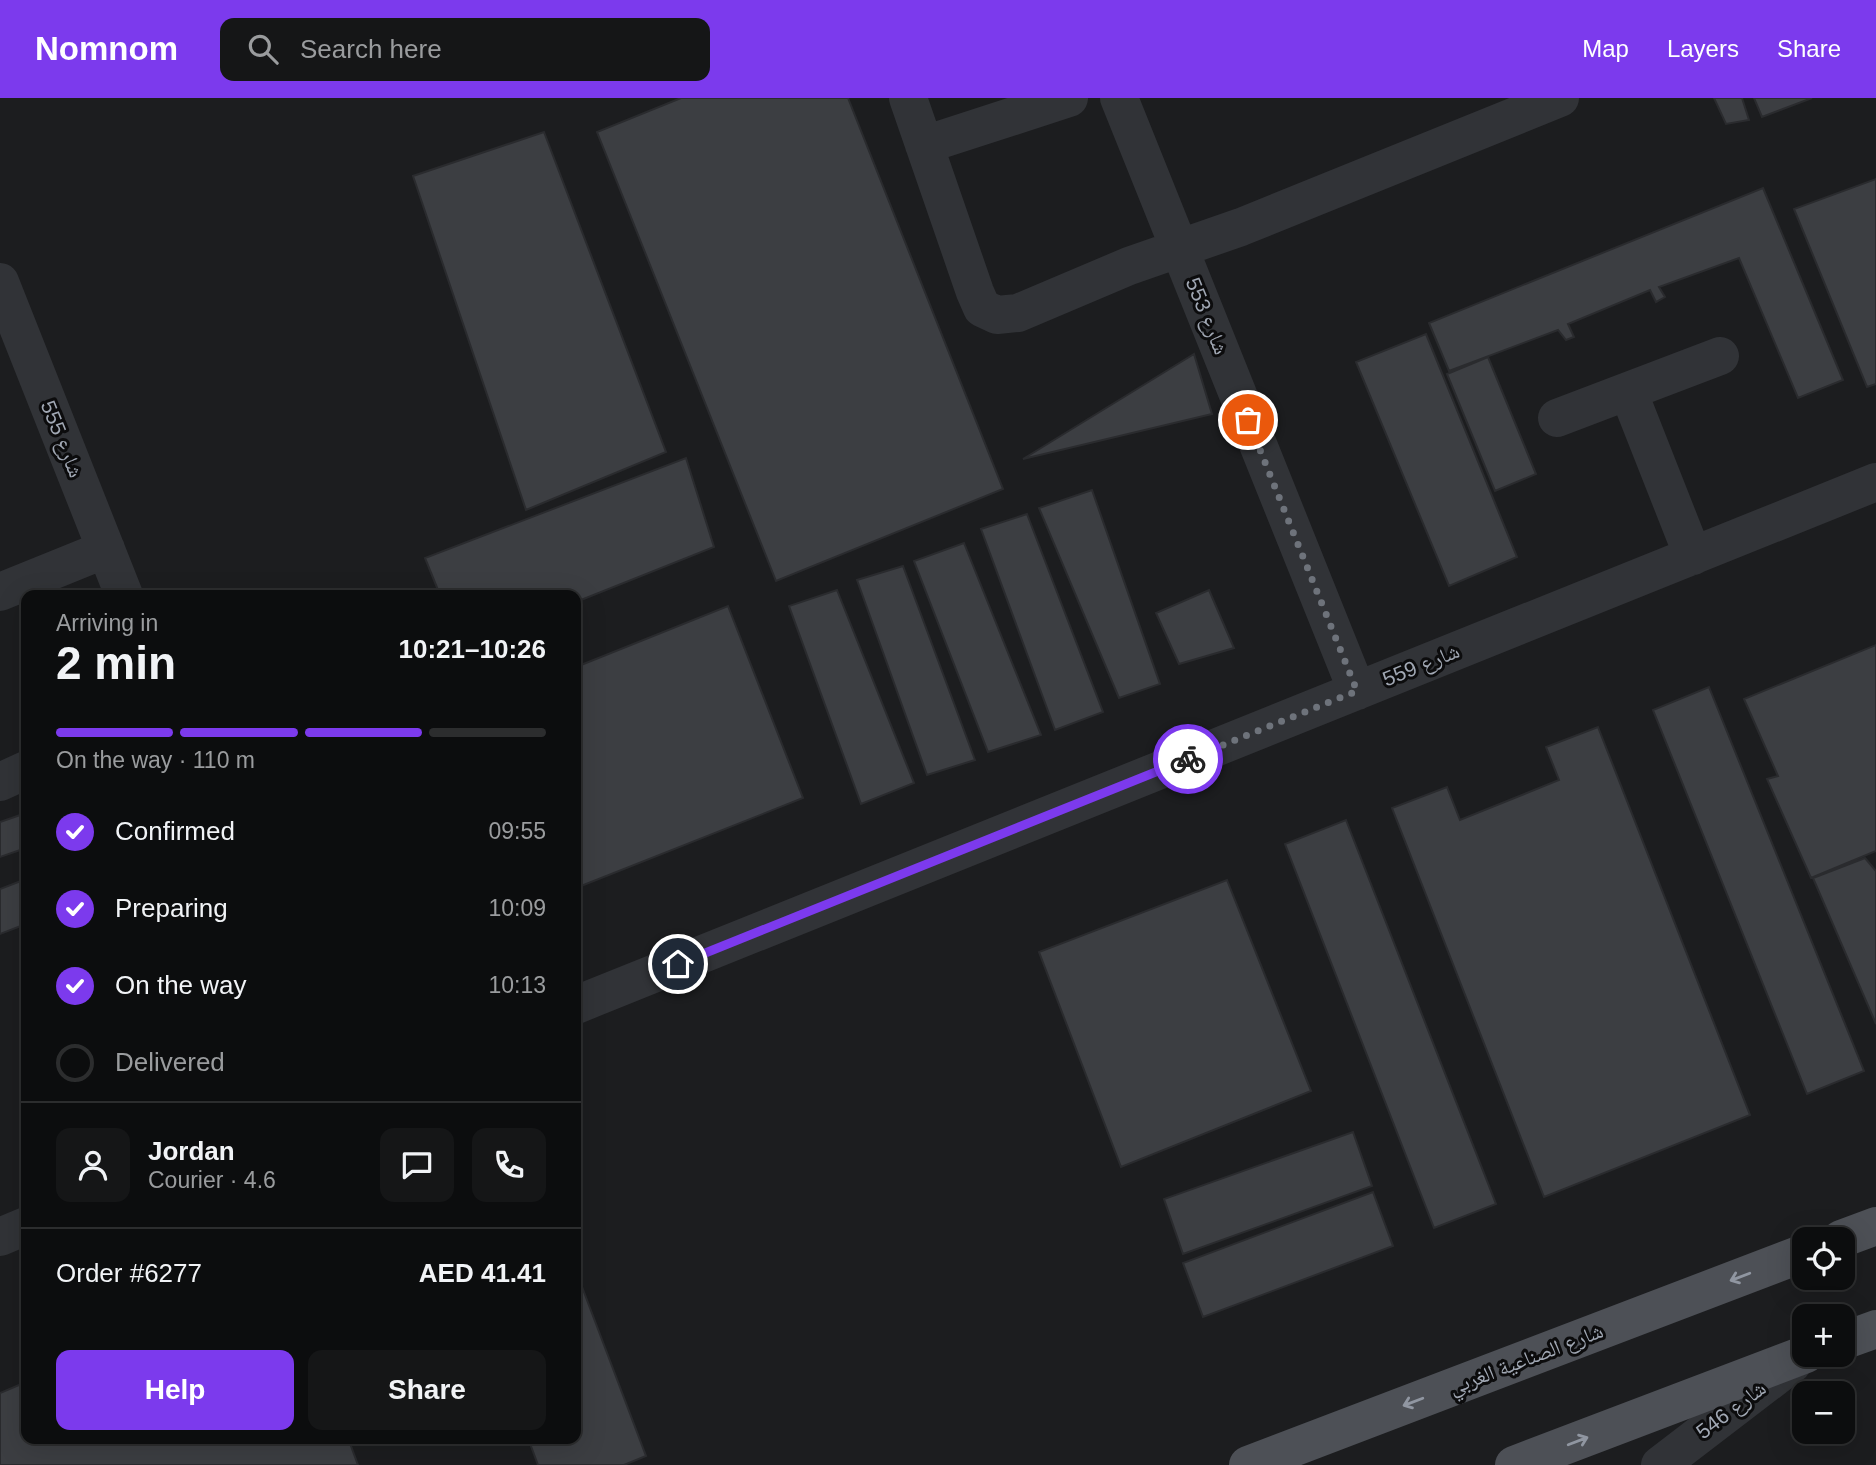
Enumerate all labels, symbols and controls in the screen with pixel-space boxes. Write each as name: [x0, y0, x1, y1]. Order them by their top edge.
search box: [220, 18, 710, 81]
text: Nomnom: [35, 30, 178, 67]
icon: search: [244, 30, 282, 68]
text: Search here: [300, 34, 442, 64]
text: Map: [1582, 35, 1629, 62]
text: Layers: [1667, 35, 1739, 62]
text: Share: [1777, 35, 1841, 62]
street label: شارع 553: [1180, 274, 1233, 358]
pin: [1218, 390, 1278, 450]
street label: شارع 555: [35, 397, 88, 481]
icon: bag: [1229, 401, 1267, 439]
text: Arriving in: [56, 610, 158, 636]
text: 10:21–10:26: [399, 634, 546, 664]
text: 2 min: [56, 637, 176, 689]
street label: شارع 559: [1379, 639, 1463, 692]
courier: [1153, 724, 1223, 794]
icon: bike: [1169, 740, 1207, 778]
text: On the way · 110 m: [56, 747, 255, 773]
icon: check: [56, 813, 94, 851]
text: Confirmed: [115, 816, 235, 846]
text: 09:55: [488, 818, 546, 844]
icon: check: [56, 890, 94, 928]
text: Preparing: [115, 893, 228, 923]
text: 10:09: [488, 895, 546, 921]
pin: [648, 934, 708, 994]
icon: home: [659, 945, 697, 983]
icon: check: [56, 967, 94, 1005]
text: On the way: [115, 970, 247, 1000]
text: 10:13: [488, 972, 546, 998]
text: Delivered: [115, 1047, 225, 1077]
button: person: [56, 1128, 130, 1202]
button: chat: [380, 1128, 454, 1202]
button: phone: [472, 1128, 546, 1202]
text: Jordan: [148, 1136, 235, 1166]
text: Courier · 4.6: [148, 1167, 276, 1193]
map controls: [1792, 1227, 1855, 1444]
button: locate: [1792, 1227, 1855, 1290]
text: Order #6277: [56, 1258, 202, 1288]
text: AED 41.41: [419, 1258, 546, 1288]
one-way arrow: [1730, 1272, 1752, 1285]
button: +: [1792, 1304, 1855, 1367]
street label: شارع الصناعية الغربي: [1445, 1319, 1608, 1404]
button: Help: [56, 1350, 294, 1430]
button: Share: [308, 1350, 546, 1430]
street label: شارع 546: [1692, 1376, 1771, 1445]
button: −: [1792, 1381, 1855, 1444]
one-way arrow: [1403, 1397, 1425, 1409]
one-way arrow: [1567, 1434, 1588, 1446]

